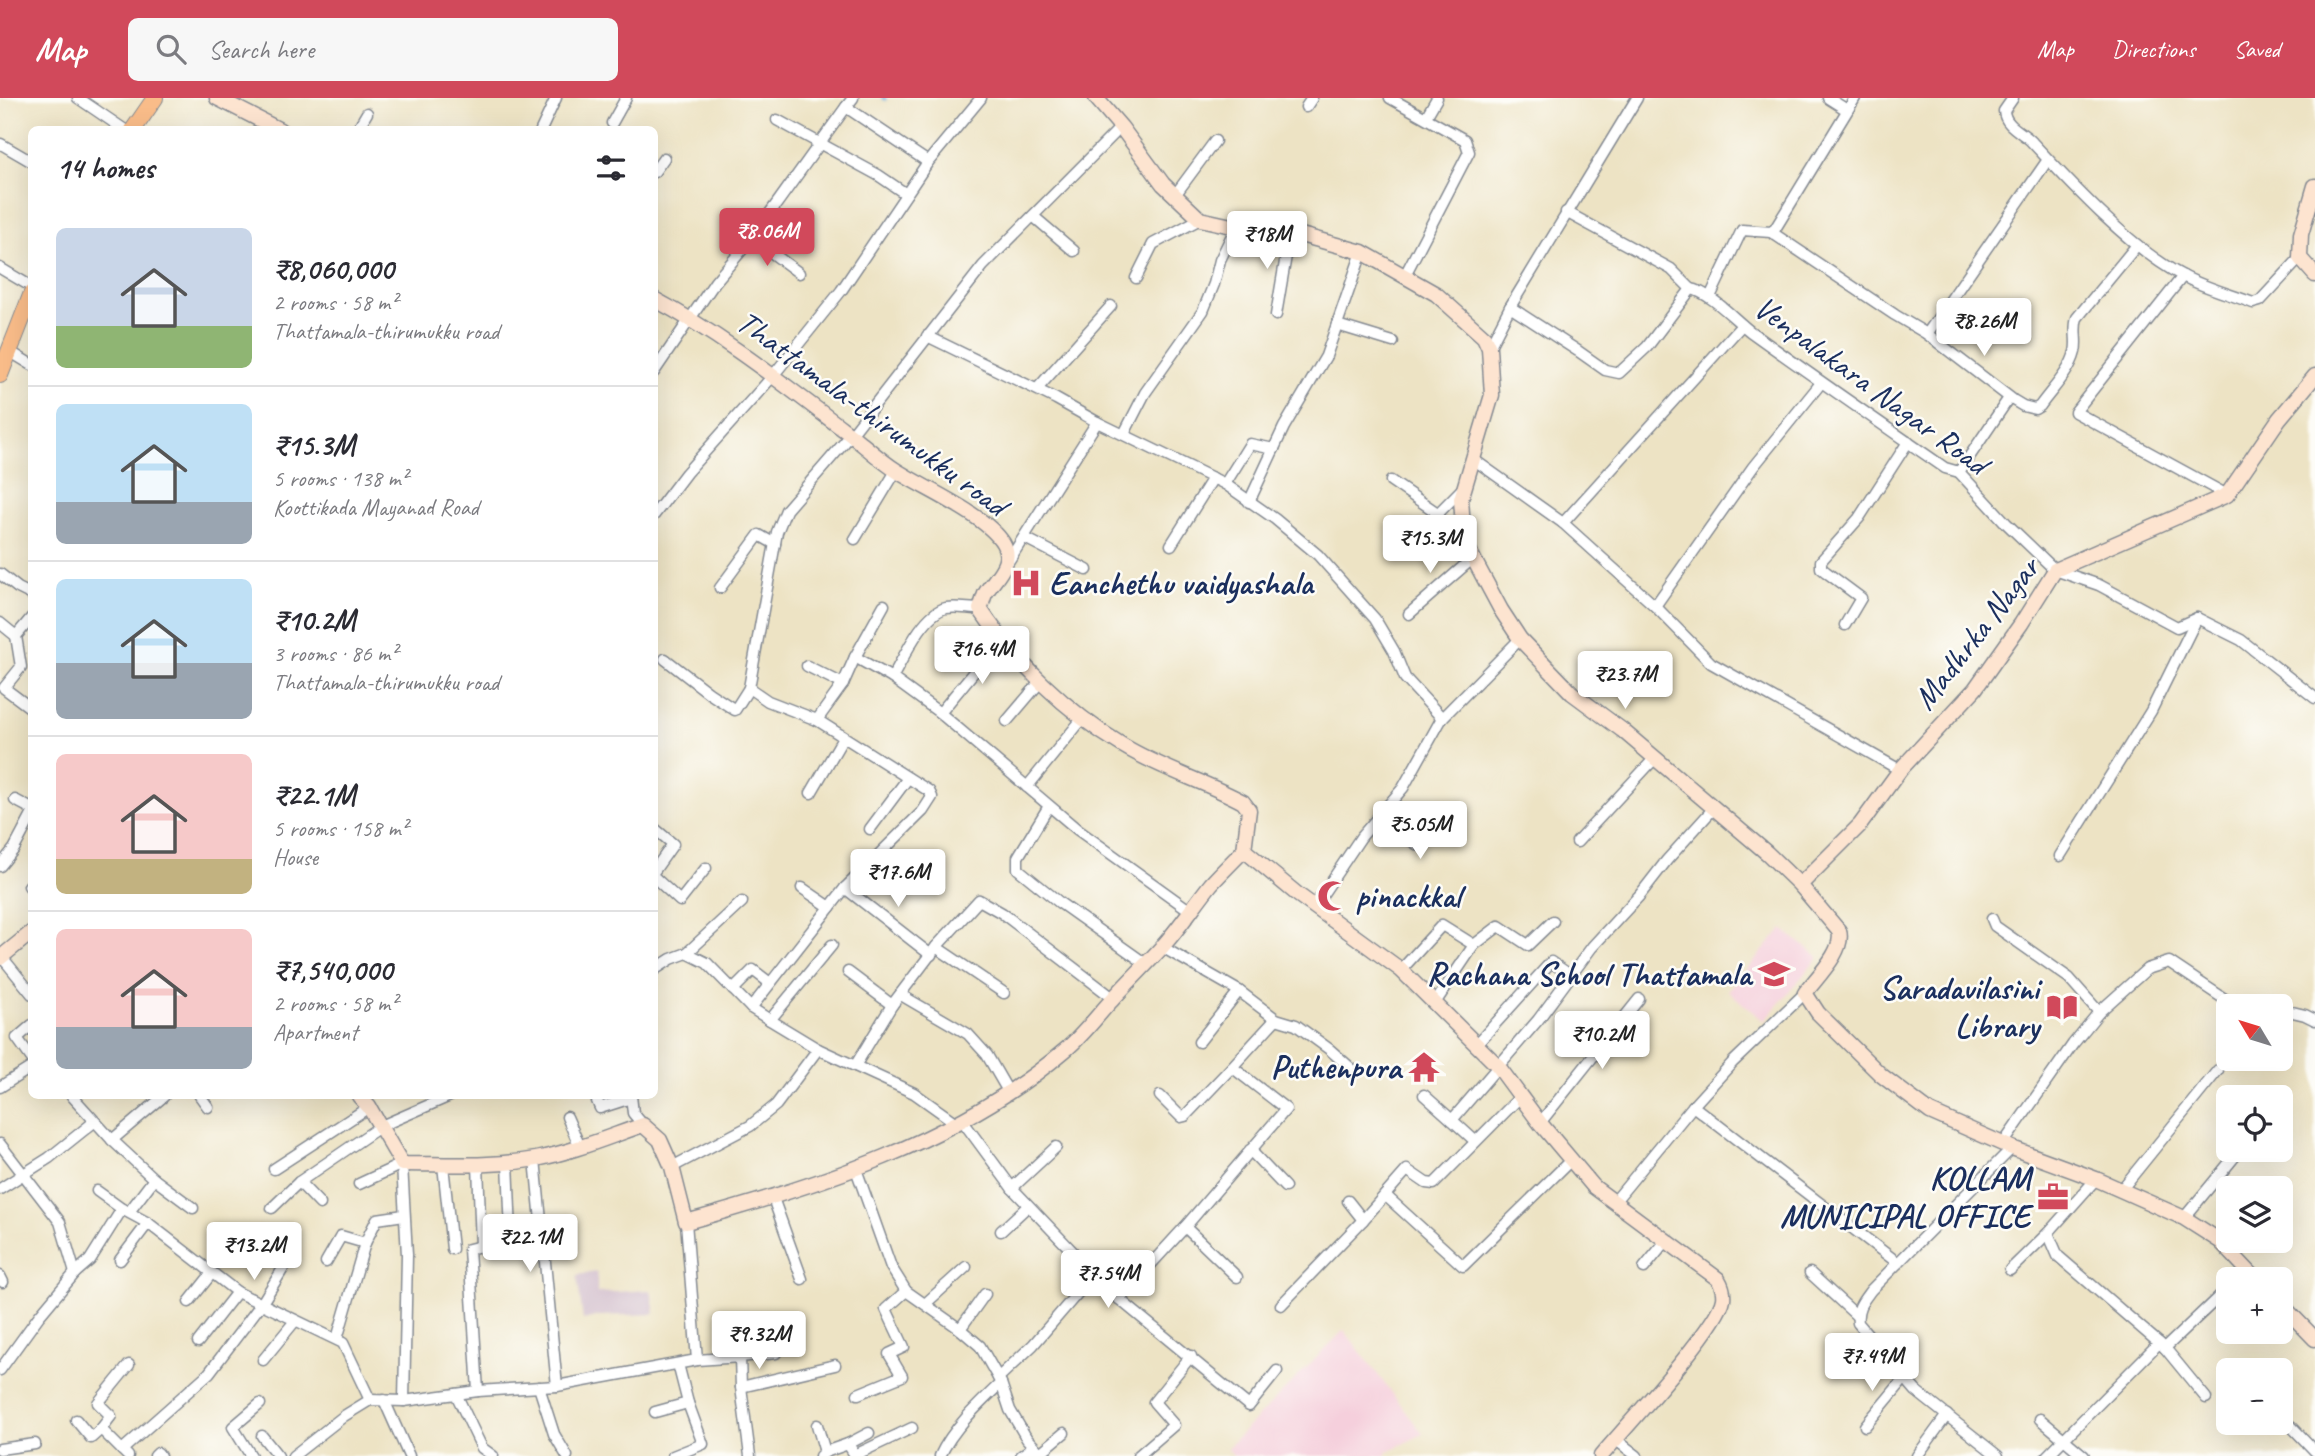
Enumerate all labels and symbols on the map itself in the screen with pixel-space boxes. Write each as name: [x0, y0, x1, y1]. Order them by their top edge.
pin: ₹8.06M: [710, 208, 824, 268]
pin: ₹18M: [1226, 212, 1308, 271]
street label: Venpalakara Nagar Road: [1746, 286, 2000, 487]
pin: ₹8.26M: [1927, 299, 2041, 358]
street label: Thattamala-thirumukku road: [728, 301, 1020, 528]
pin: ₹15.3M: [1373, 516, 1487, 575]
street label: Madhrka Nagar: [1903, 546, 2051, 718]
place label: Eanchethu vaidyashala: [1049, 562, 1315, 604]
hospital icon: Eanchethu vaidyashala: [1009, 566, 1043, 600]
pin: ₹16.4M: [925, 626, 1039, 686]
pin: ₹23.7M: [1568, 652, 1682, 711]
pin: ₹5.05M: [1363, 802, 1477, 861]
pin: ₹17.6M: [841, 850, 955, 909]
place label: pinackkal: [1356, 875, 1467, 917]
mosque icon: pinackkal: [1316, 879, 1350, 913]
place label: Rachana School Thattamala: [1426, 953, 1754, 995]
school or university icon: Rachana School Thattamala: [1757, 957, 1791, 991]
place label: Saradavilasini Library: [1879, 967, 2044, 1047]
library icon: Saradavilasini Library: [2045, 990, 2079, 1024]
north arrow: [2216, 994, 2292, 1071]
pin: ₹10.2M: [1545, 1012, 1659, 1071]
place label: Puthenpura: [1271, 1046, 1403, 1088]
temple icon: Puthenpura: [1407, 1050, 1441, 1084]
place label: KOLLAM MUNICIPAL OFFICE: [1780, 1157, 2034, 1237]
office icon: KOLLAM MUNICIPAL OFFICE: [2036, 1180, 2070, 1214]
pin: ₹22.1M: [473, 1214, 587, 1274]
pin: ₹13.2M: [197, 1222, 311, 1282]
pin: ₹7.54M: [1051, 1250, 1165, 1310]
pin: ₹9.32M: [702, 1312, 816, 1371]
pin: ₹7.49M: [1815, 1334, 1929, 1393]

